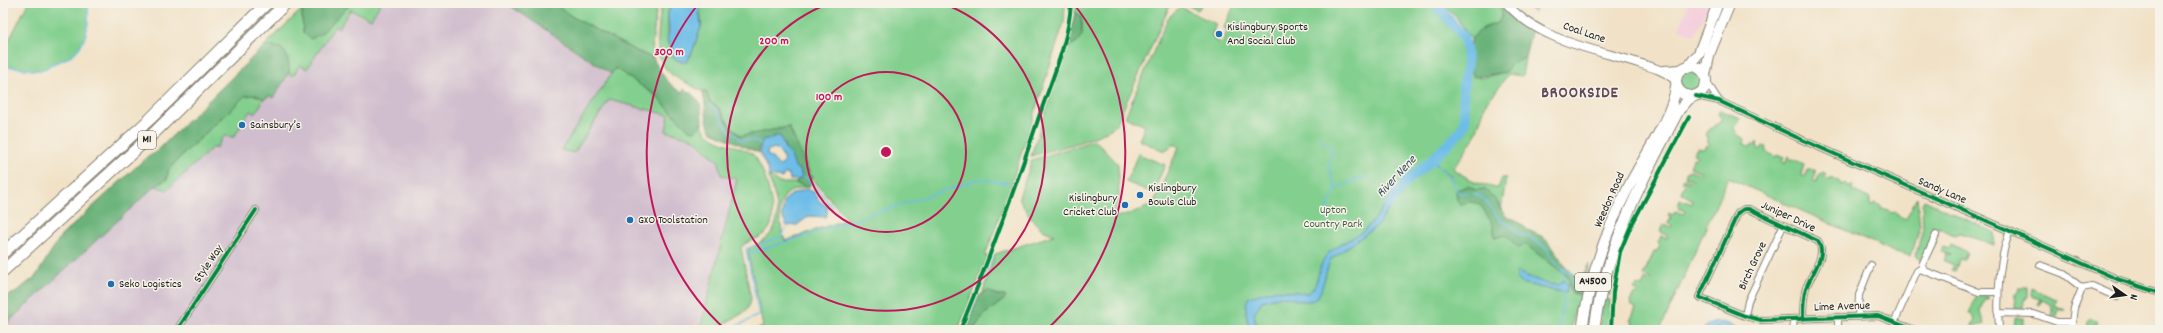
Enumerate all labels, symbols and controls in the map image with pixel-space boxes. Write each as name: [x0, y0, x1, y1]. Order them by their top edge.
street label: Coal Lane: [1560, 18, 1608, 48]
place label: Kislingbury Sports And Social Club: [1227, 19, 1308, 50]
marker: Kislingbury Sports And Social Club: [1214, 29, 1224, 39]
text: 200 m: [759, 33, 789, 50]
text: 300 m: [654, 44, 684, 61]
district label: BROOKSIDE: [1541, 82, 1619, 105]
text: 100 m: [816, 89, 842, 106]
place label: Sainsbury’s: [250, 117, 301, 134]
marker: Sainsbury’s: [237, 120, 247, 130]
road number: M1: [138, 131, 156, 149]
centre of rings: [879, 145, 893, 159]
water label: River Nene: [1372, 151, 1422, 202]
street label: Weedon Road: [1590, 170, 1630, 230]
street label: Sandy Lane: [1915, 173, 1969, 209]
place label: Kislingbury Bowls Club: [1148, 180, 1197, 211]
place label: Kislingbury Cricket Club: [1063, 190, 1118, 221]
marker: Kislingbury Bowls Club: [1135, 190, 1145, 200]
street label: Juniper Drive: [1758, 197, 1818, 237]
marker: Kislingbury Cricket Club: [1120, 200, 1130, 210]
park label: Upton Country Park: [1304, 202, 1363, 233]
place label: GXO Toolstation: [638, 212, 708, 229]
marker: GXO Toolstation: [625, 215, 635, 225]
street label: Birch Grove: [1734, 239, 1772, 293]
street label: Style Way: [190, 241, 229, 287]
road number: A4500: [1575, 273, 1611, 291]
north arrow: [2105, 275, 2145, 315]
place label: Seko Logistics: [119, 276, 182, 293]
marker: Seko Logistics: [106, 279, 116, 289]
text: N: [2124, 292, 2141, 302]
street label: Lime Avenue: [1814, 298, 1870, 316]

